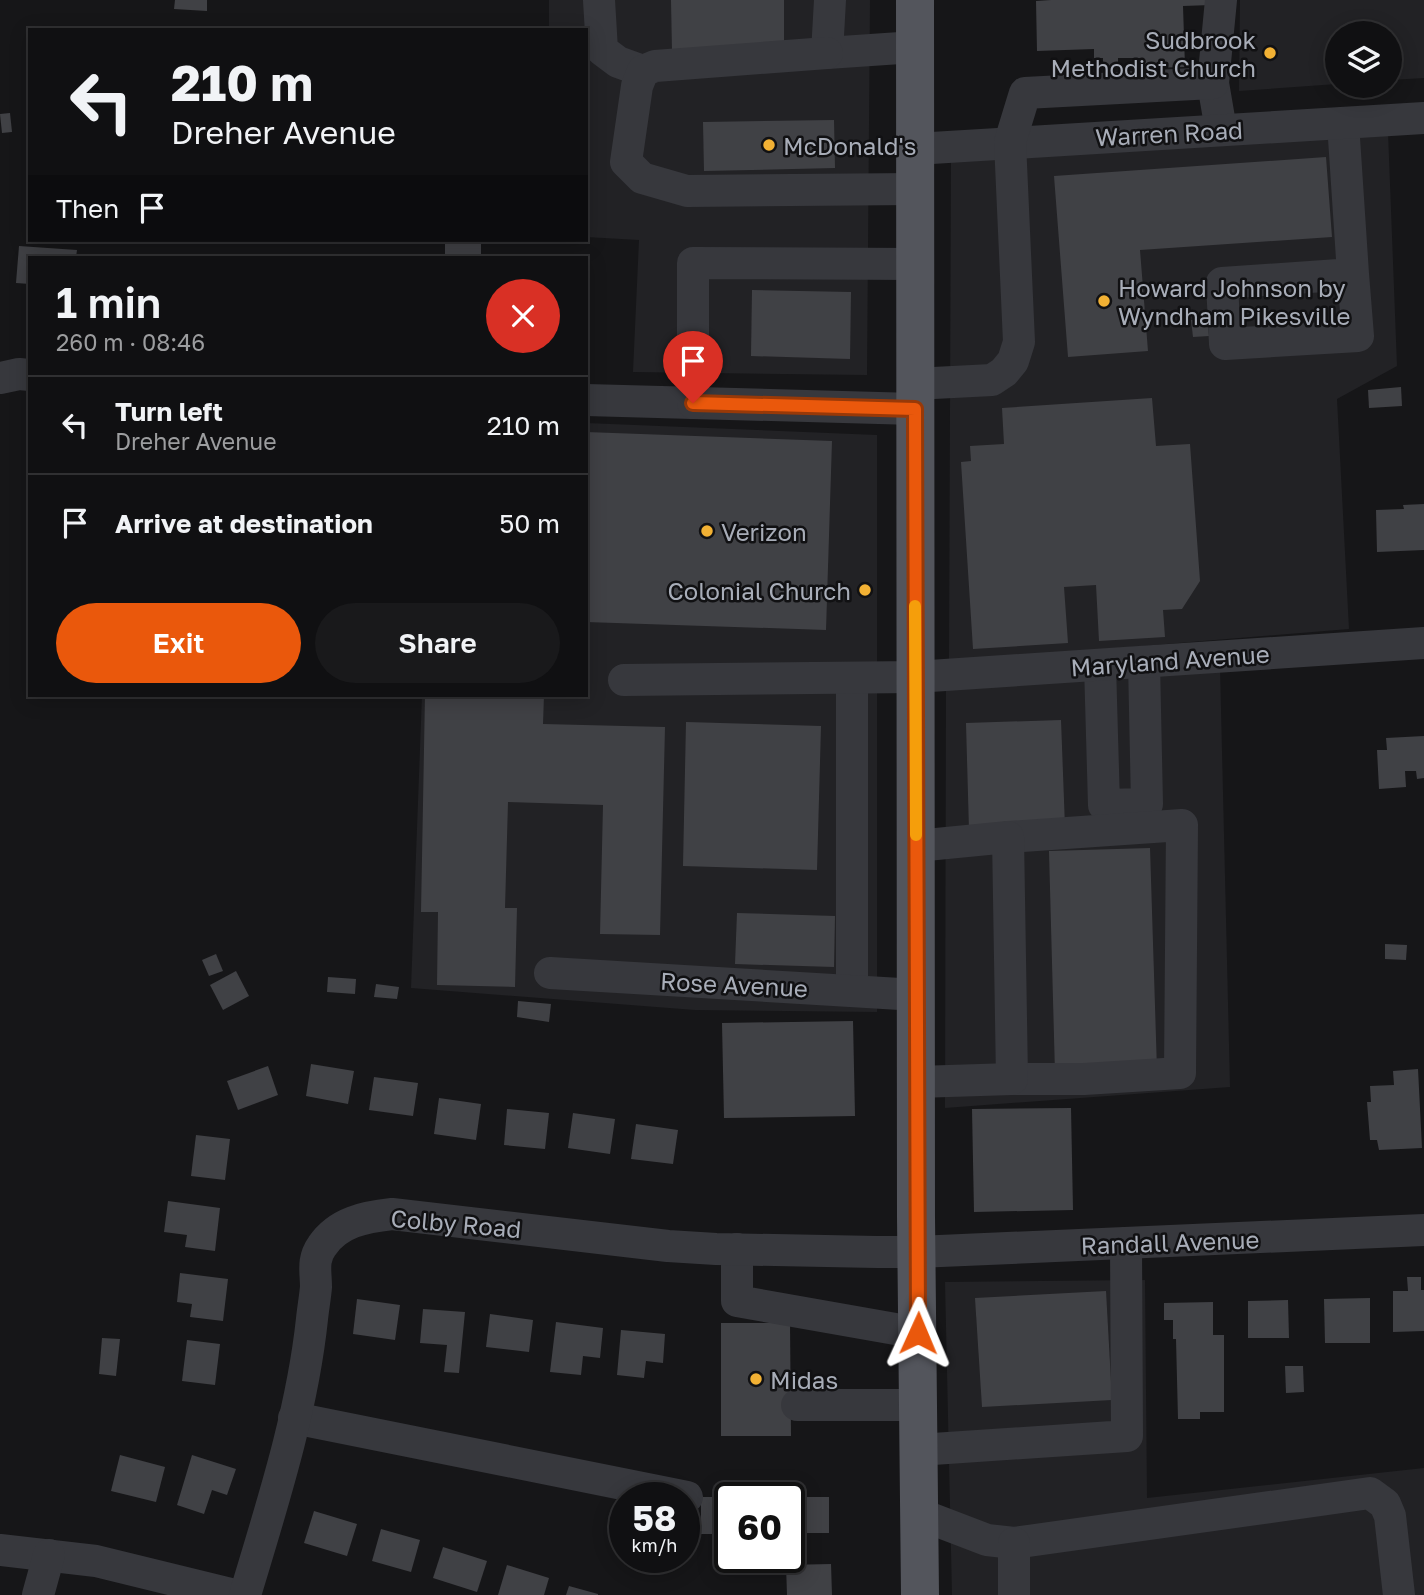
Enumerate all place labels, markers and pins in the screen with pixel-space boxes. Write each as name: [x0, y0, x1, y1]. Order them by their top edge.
place label: Sudbrook Methodist Church: [1051, 25, 1256, 82]
marker: Sudbrook Methodist Church: [1262, 45, 1278, 61]
place label: McDonald's: [783, 131, 916, 160]
marker: McDonald's: [761, 137, 777, 153]
place label: Howard Johnson by Wyndham Pikesville: [1118, 273, 1350, 330]
marker: Howard Johnson by Wyndham Pikesville: [1096, 293, 1112, 309]
pin: [663, 331, 723, 403]
place label: Verizon: [721, 517, 807, 546]
marker: Verizon: [699, 523, 715, 539]
place label: Colonial Church: [667, 576, 851, 605]
marker: Colonial Church: [857, 582, 873, 598]
place label: Midas: [770, 1365, 838, 1394]
marker: Midas: [748, 1371, 764, 1387]

